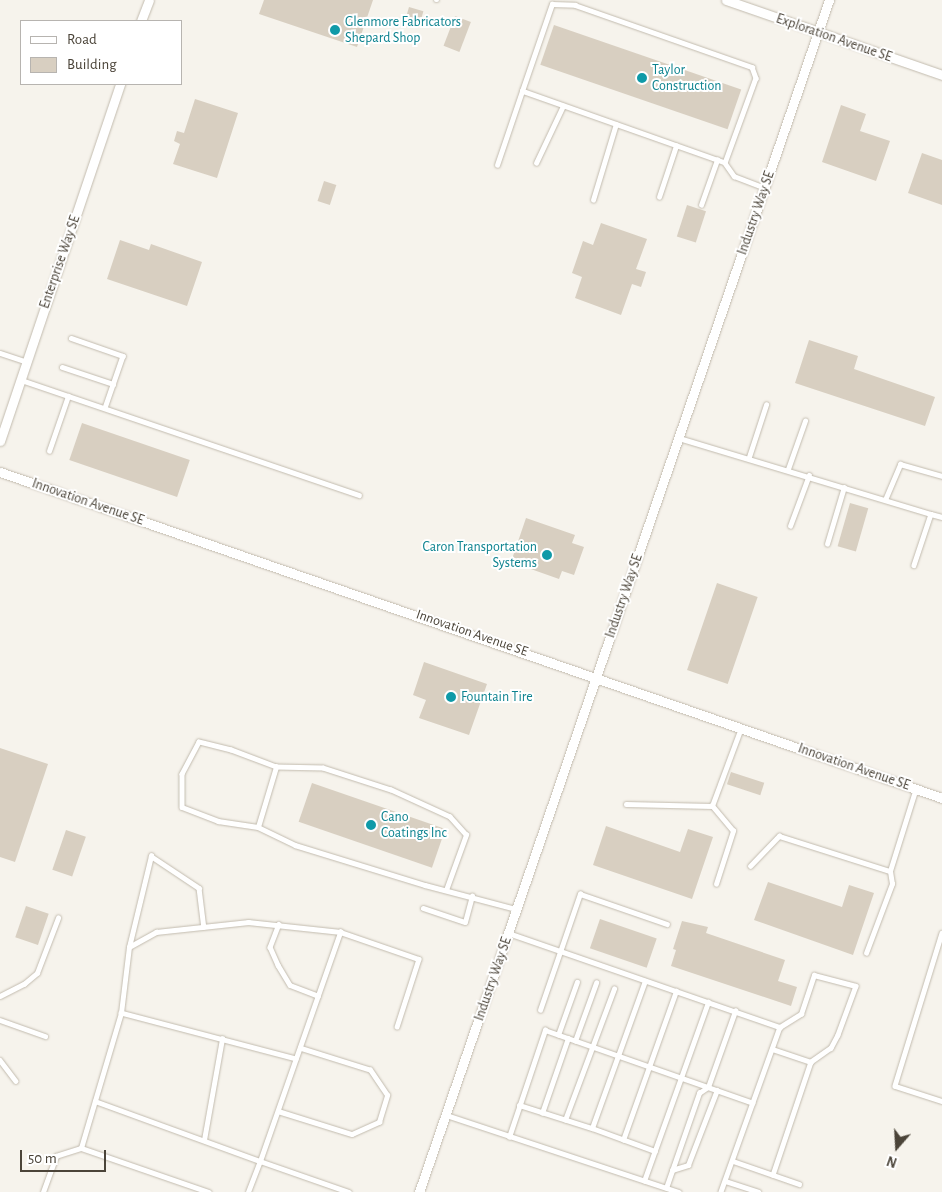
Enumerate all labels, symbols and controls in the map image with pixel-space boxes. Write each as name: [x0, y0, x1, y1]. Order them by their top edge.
street label: Exploration Avenue SE: [774, 10, 894, 66]
place label: Glenmore Fabricators Shepard Shop: [345, 14, 461, 46]
legend: [20, 20, 182, 85]
marker: Glenmore Fabricators Shepard Shop: [329, 24, 341, 36]
text: Road: [67, 32, 97, 47]
text: Building: [67, 57, 117, 72]
place label: Taylor Construction: [652, 62, 721, 94]
marker: Taylor Construction: [636, 72, 648, 84]
street label: Industry Way SE: [734, 169, 778, 257]
street label: Enterprise Way SE: [36, 213, 84, 311]
street label: Innovation Avenue SE: [30, 475, 146, 529]
place label: Caron Transportation Systems: [422, 539, 537, 572]
marker: Caron Transportation Systems: [541, 549, 553, 561]
street label: Industry Way SE: [602, 552, 646, 640]
street label: Innovation Avenue SE: [414, 606, 530, 660]
place label: Fountain Tire: [461, 689, 533, 705]
marker: Fountain Tire: [445, 691, 457, 703]
street label: Innovation Avenue SE: [796, 740, 912, 794]
place label: Cano Coatings Inc: [381, 809, 447, 842]
marker: Cano Coatings Inc: [365, 819, 377, 831]
street label: Industry Way SE: [471, 935, 515, 1023]
north arrow: [872, 1122, 922, 1172]
scale bar: [22, 1140, 109, 1172]
text: 50 m: [28, 1151, 57, 1166]
text: N: [885, 1153, 899, 1169]

